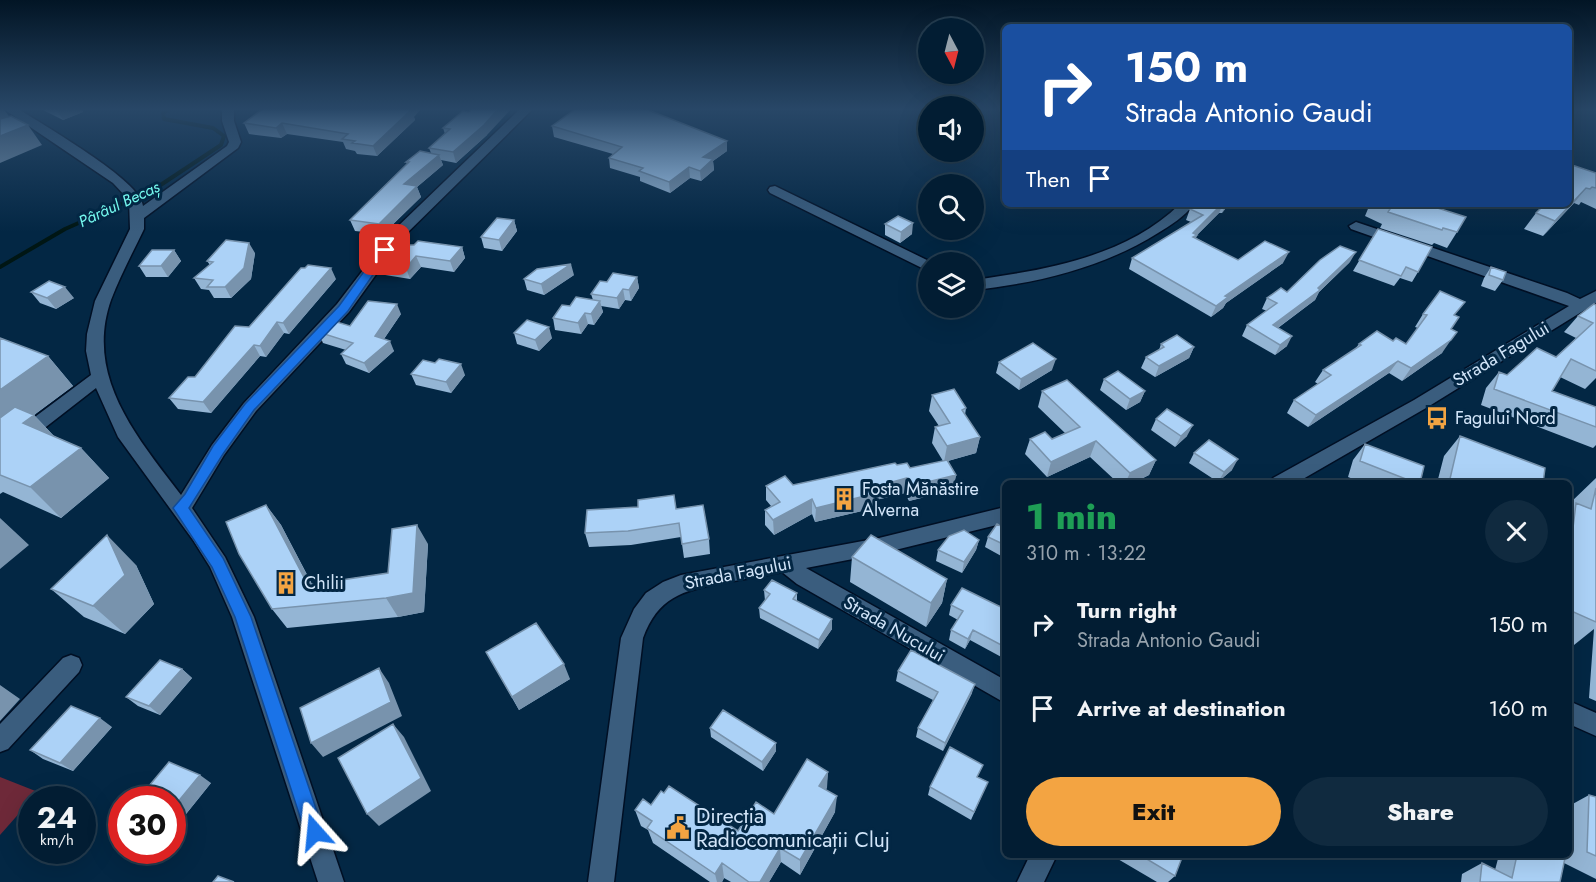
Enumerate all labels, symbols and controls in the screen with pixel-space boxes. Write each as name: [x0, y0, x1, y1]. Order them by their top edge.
north arrow: [918, 18, 984, 84]
map controls: [918, 18, 984, 318]
text: 150 m: [1125, 37, 1248, 98]
icon: right: [1026, 48, 1104, 126]
text: Strada Antonio Gaudi: [1125, 93, 1373, 132]
button: sound: [918, 96, 984, 162]
icon: arrive: [1083, 162, 1116, 195]
text: Then: [1026, 163, 1071, 195]
button: search: [918, 174, 984, 240]
water label: Pârâul Becaș: [75, 175, 164, 233]
pin: [359, 224, 410, 275]
icon: arrive: [368, 233, 401, 266]
button: layers: [918, 252, 984, 318]
street label: Strada Fagului: [1448, 315, 1554, 393]
bus stop icon: Fagului Nord: [1424, 405, 1450, 431]
place label: Fagului Nord: [1455, 405, 1556, 431]
place label: Fosta Mănăstire Alverna: [862, 476, 979, 523]
building icon: Fosta Mănăstire Alverna: [831, 486, 857, 512]
text: 1 min: [1026, 490, 1117, 542]
button: close: [1485, 500, 1548, 563]
text: 310 m · 13:22: [1026, 539, 1146, 568]
street label: Strada Fagului: [682, 550, 794, 596]
building icon: Chilii: [273, 570, 299, 596]
place label: Chilii: [304, 570, 344, 596]
street label: Strada Nucului: [839, 589, 949, 669]
text: Turn right: [1077, 594, 1177, 626]
icon: right: [1026, 608, 1059, 641]
text: 150 m: [1489, 608, 1548, 640]
text: Strada Antonio Gaudi: [1077, 626, 1261, 655]
icon: arrive: [1026, 692, 1059, 725]
text: Arrive at destination: [1077, 692, 1286, 724]
text: 160 m: [1488, 692, 1548, 724]
button: Exit: [1026, 777, 1281, 846]
button: Share: [1293, 777, 1548, 846]
speed limit sign: 30: [108, 786, 186, 864]
text: 24: [37, 796, 77, 839]
position arrow: [283, 800, 347, 864]
place label: Direcția Radiocomunicații Cluj: [696, 801, 890, 855]
public building icon: Direcția Radiocomunicații Cluj: [665, 815, 691, 841]
text: km/h: [40, 829, 74, 851]

